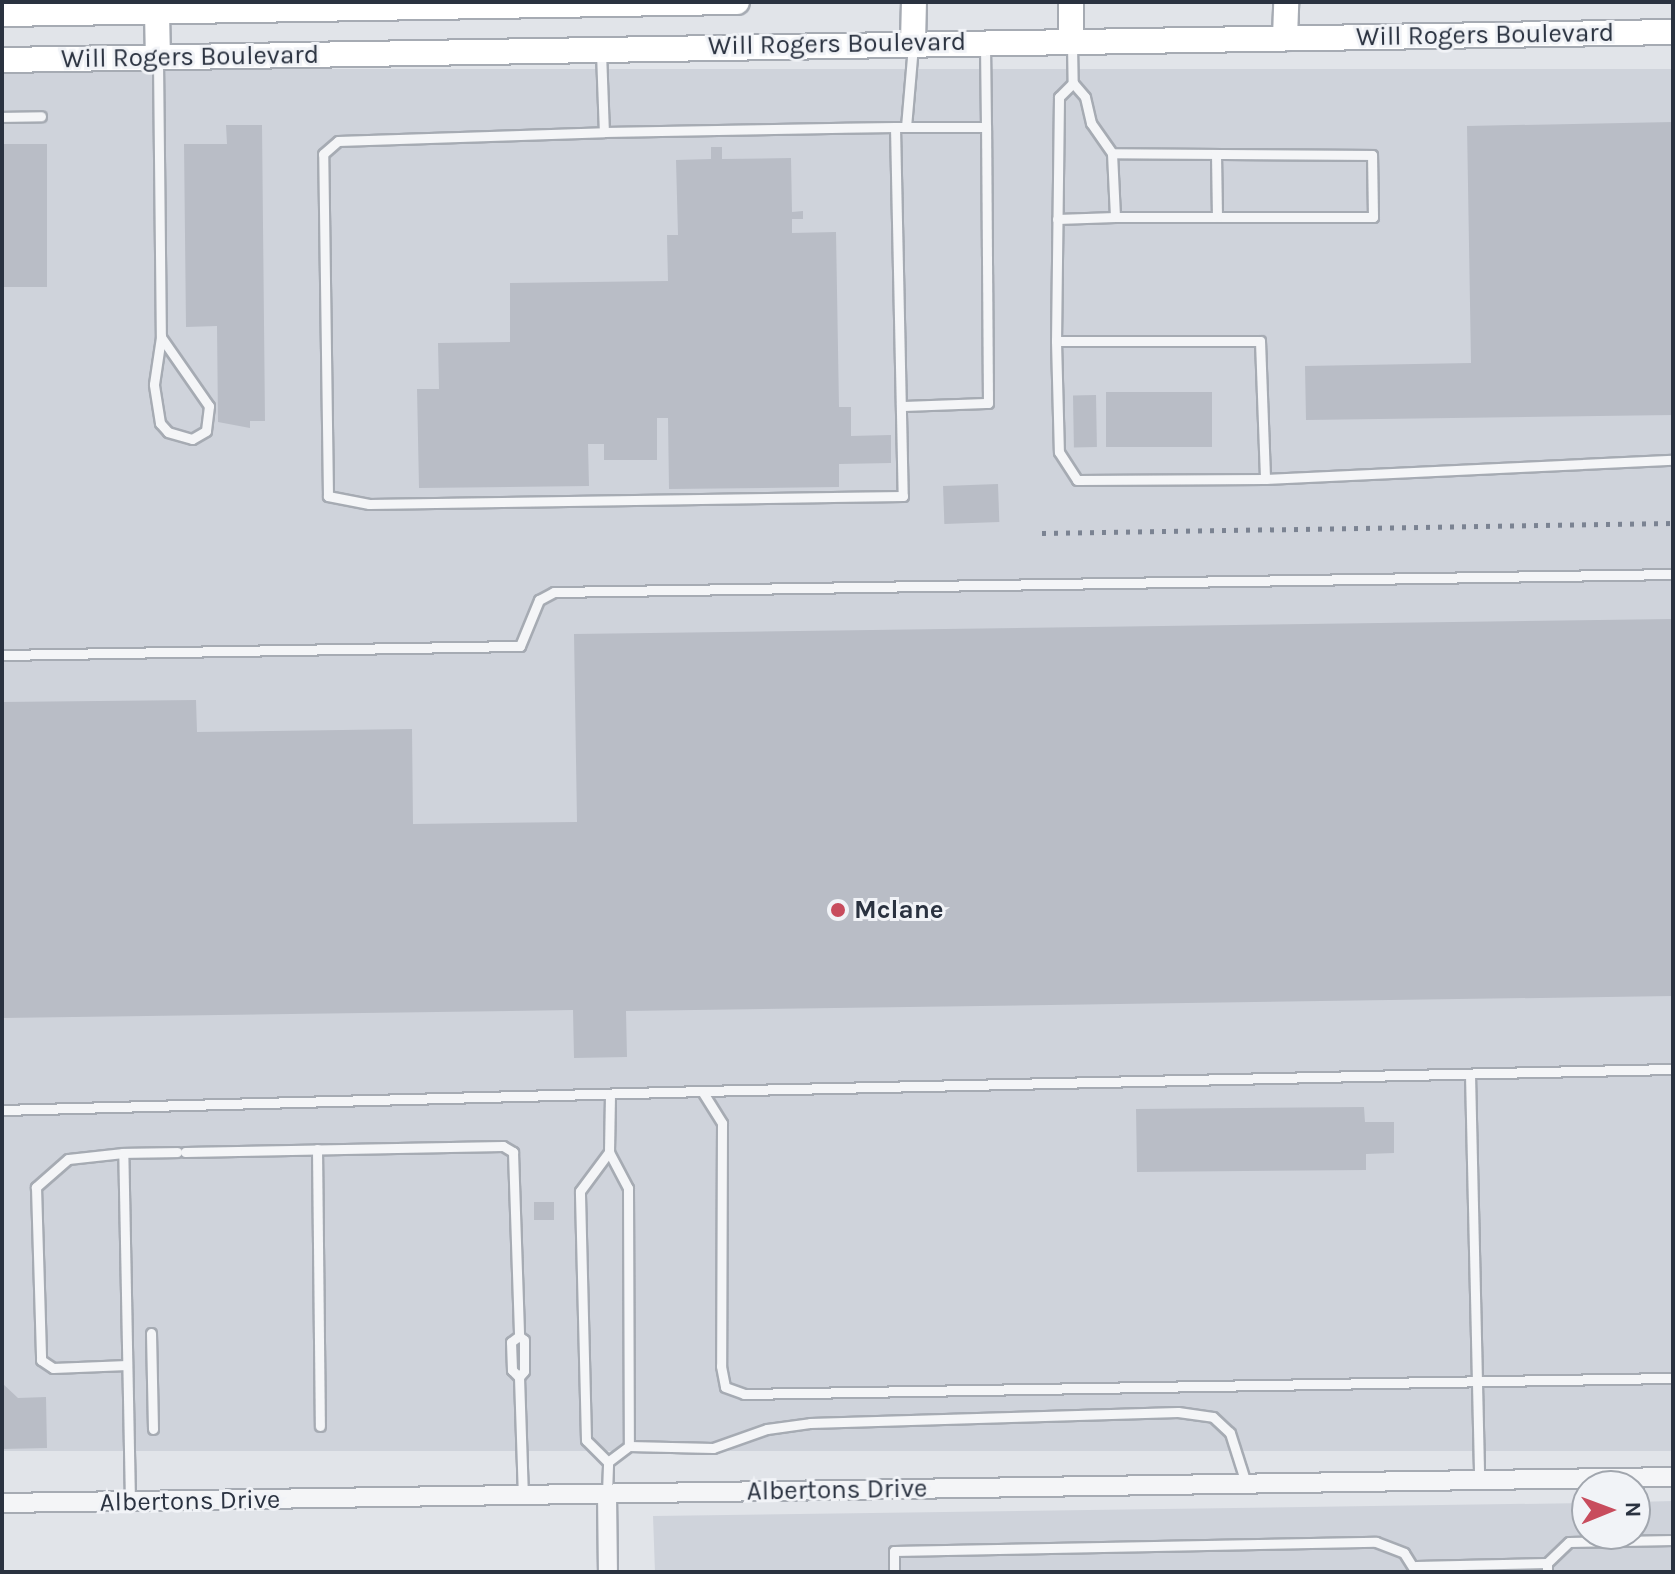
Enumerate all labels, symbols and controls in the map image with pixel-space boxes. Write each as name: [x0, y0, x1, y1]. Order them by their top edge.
street label: Will Rogers Boulevard: [1356, 17, 1614, 53]
street label: Will Rogers Boulevard: [708, 26, 966, 62]
street label: Will Rogers Boulevard: [61, 39, 319, 75]
place label: Mclane: [854, 894, 944, 926]
marker: Mclane: [829, 901, 847, 919]
north arrow: [1571, 1470, 1651, 1550]
street label: Albertons Drive: [746, 1473, 928, 1507]
street label: Albertons Drive: [99, 1484, 281, 1518]
text: N: [1620, 1501, 1646, 1518]

